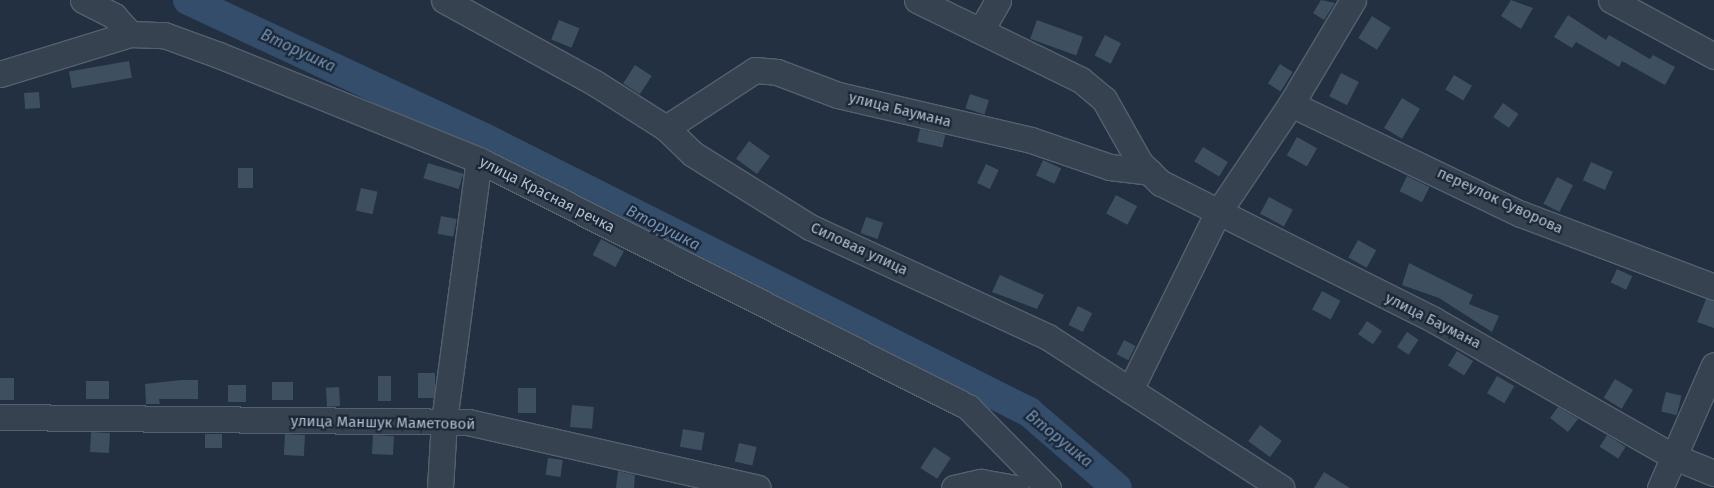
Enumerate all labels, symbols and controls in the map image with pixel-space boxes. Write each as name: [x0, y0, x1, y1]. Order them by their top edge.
water label: Вторушка: [257, 25, 339, 77]
street label: улица Баумана: [847, 89, 953, 131]
street label: улица Красная речка: [477, 153, 617, 237]
street label: переулок Суворова: [1434, 164, 1566, 238]
water label: Вторушка: [623, 201, 703, 255]
street label: Силовая улица: [808, 219, 910, 279]
street label: улица Баумана: [1382, 289, 1484, 353]
water label: Вторушка: [1022, 406, 1096, 472]
street label: улица Маншук Маметовой: [291, 412, 475, 434]

